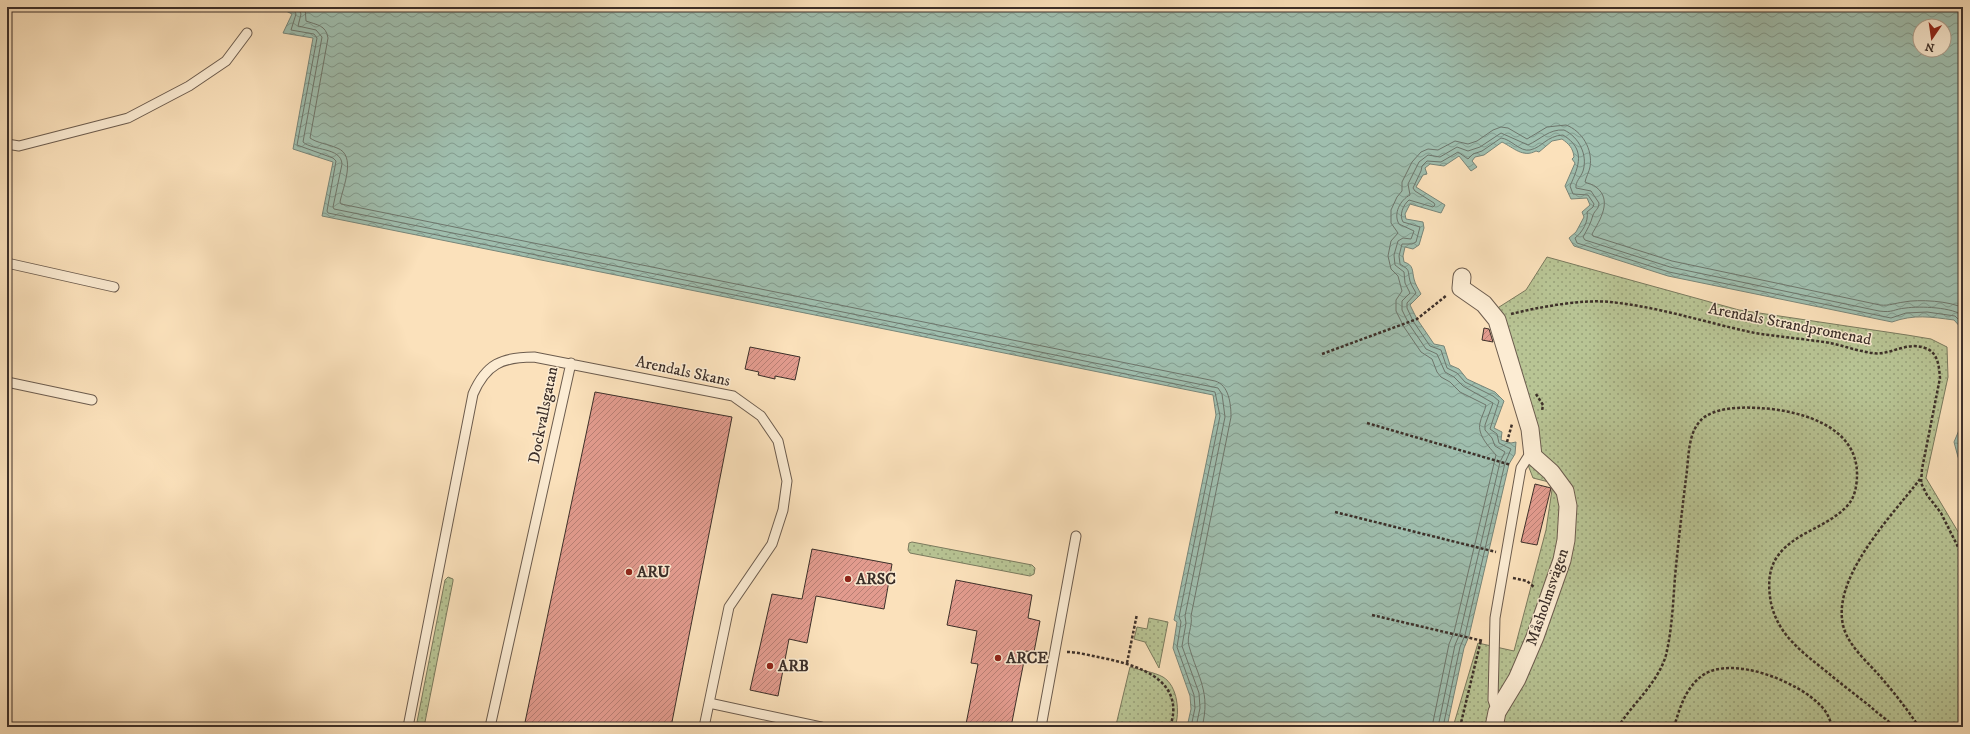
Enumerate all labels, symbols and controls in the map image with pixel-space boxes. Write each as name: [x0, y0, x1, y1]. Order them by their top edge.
north arrow: [1912, 18, 1952, 58]
text: N: [1924, 39, 1936, 55]
street label: Arendals Strandpromenad: [1707, 298, 1873, 350]
street label: Arendals Skans: [634, 351, 732, 391]
street label: Dockvallsgatan: [524, 364, 562, 465]
street label: Måsholmsvägen: [1521, 545, 1573, 648]
place label: ARU: [636, 562, 671, 582]
marker: ARU: [624, 567, 634, 577]
place label: ARSC: [855, 569, 896, 589]
marker: ARSC: [843, 574, 853, 584]
place label: ARCE: [1005, 648, 1049, 668]
marker: ARCE: [993, 653, 1003, 663]
place label: ARB: [777, 656, 809, 676]
marker: ARB: [765, 661, 775, 671]

